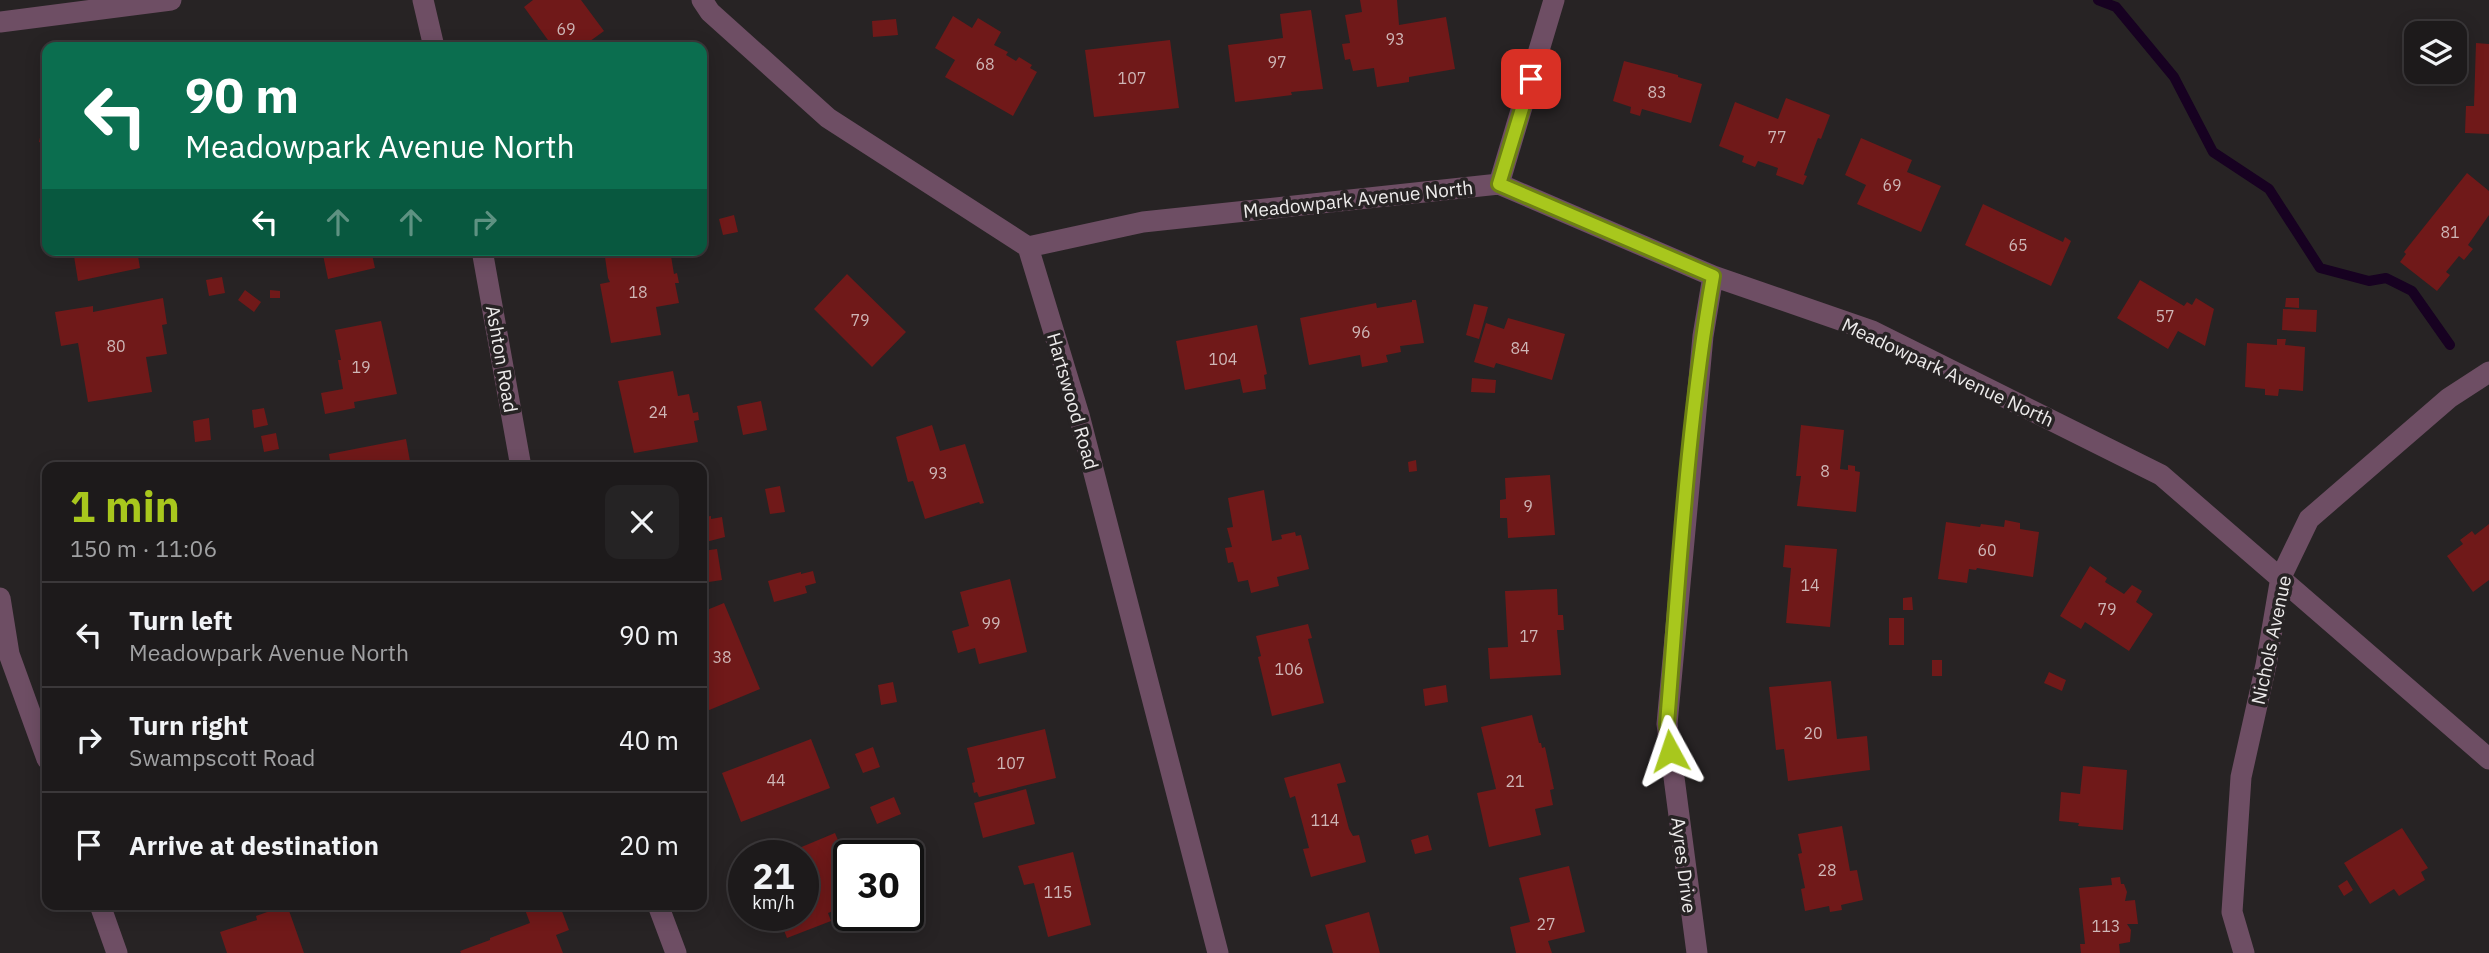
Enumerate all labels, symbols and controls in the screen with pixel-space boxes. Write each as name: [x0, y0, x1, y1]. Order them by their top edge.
house number: 69: [556, 19, 576, 39]
map controls: [2404, 21, 2467, 84]
button: layers: [2404, 21, 2467, 84]
house number: 93: [1385, 29, 1405, 49]
pin: [1501, 49, 1561, 109]
house number: 97: [1267, 52, 1287, 72]
house number: 68: [975, 54, 995, 74]
icon: arrive: [1512, 60, 1550, 98]
text: 90 m: [185, 63, 299, 126]
house number: 107: [1118, 68, 1146, 88]
icon: left: [70, 70, 161, 161]
house number: 83: [1647, 82, 1667, 102]
text: Meadowpark Avenue North: [185, 125, 575, 167]
house number: 77: [1767, 127, 1787, 147]
street label: Meadowpark Avenue North: [1242, 175, 1474, 223]
house number: 69: [1882, 175, 1902, 195]
icon: left: [246, 203, 284, 241]
icon: ahead: [319, 203, 357, 241]
icon: ahead: [392, 203, 430, 241]
icon: right: [465, 203, 503, 241]
house number: 81: [2440, 222, 2460, 242]
house number: 65: [2008, 235, 2028, 255]
house number: 18: [628, 282, 648, 302]
street label: Ashton Road: [481, 304, 523, 414]
house number: 57: [2155, 306, 2175, 326]
house number: 79: [850, 310, 870, 330]
street label: Meadowpark Avenue North: [1838, 312, 2058, 432]
house number: 96: [1351, 322, 1371, 342]
street label: Hartswood Road: [1042, 330, 1104, 472]
house number: 80: [106, 336, 126, 356]
house number: 84: [1510, 338, 1530, 358]
house number: 104: [1209, 349, 1237, 369]
house number: 19: [351, 357, 371, 377]
house number: 24: [648, 402, 668, 422]
house number: 8: [1820, 461, 1830, 481]
house number: 93: [928, 463, 948, 483]
text: 1 min: [70, 479, 180, 534]
button: close: [605, 485, 679, 559]
house number: 9: [1523, 496, 1533, 516]
text: 150 m · 11:06: [70, 533, 217, 563]
house number: 60: [1977, 540, 1997, 560]
street label: Nichols Avenue: [2246, 573, 2296, 707]
house number: 14: [1800, 575, 1820, 595]
house number: 79: [2097, 599, 2117, 619]
text: Turn left: [129, 603, 232, 637]
house number: 99: [981, 613, 1001, 633]
icon: left: [70, 616, 108, 654]
text: 90 m: [619, 618, 679, 652]
house number: 17: [1519, 626, 1539, 646]
text: Meadowpark Avenue North: [129, 637, 409, 667]
house number: 38: [712, 647, 732, 667]
house number: 106: [1275, 659, 1303, 679]
text: Turn right: [129, 708, 248, 742]
position arrow: [1633, 714, 1707, 788]
icon: right: [70, 721, 108, 759]
text: 40 m: [619, 723, 679, 757]
house number: 20: [1803, 723, 1823, 743]
text: Swampscott Road: [129, 742, 315, 772]
house number: 107: [997, 753, 1025, 773]
house number: 44: [766, 770, 786, 790]
house number: 21: [1505, 771, 1525, 791]
house number: 114: [1311, 810, 1339, 830]
street label: Ayres Drive: [1666, 816, 1702, 914]
icon: arrive: [70, 826, 108, 864]
text: Arrive at destination: [129, 828, 379, 862]
text: 20 m: [619, 828, 679, 862]
speed limit sign: 30: [833, 840, 924, 931]
text: 21: [752, 853, 795, 899]
house number: 28: [1817, 860, 1837, 880]
house number: 115: [1044, 882, 1072, 902]
text: km/h: [752, 891, 795, 914]
house number: 27: [1536, 914, 1556, 934]
house number: 113: [2092, 916, 2120, 936]

